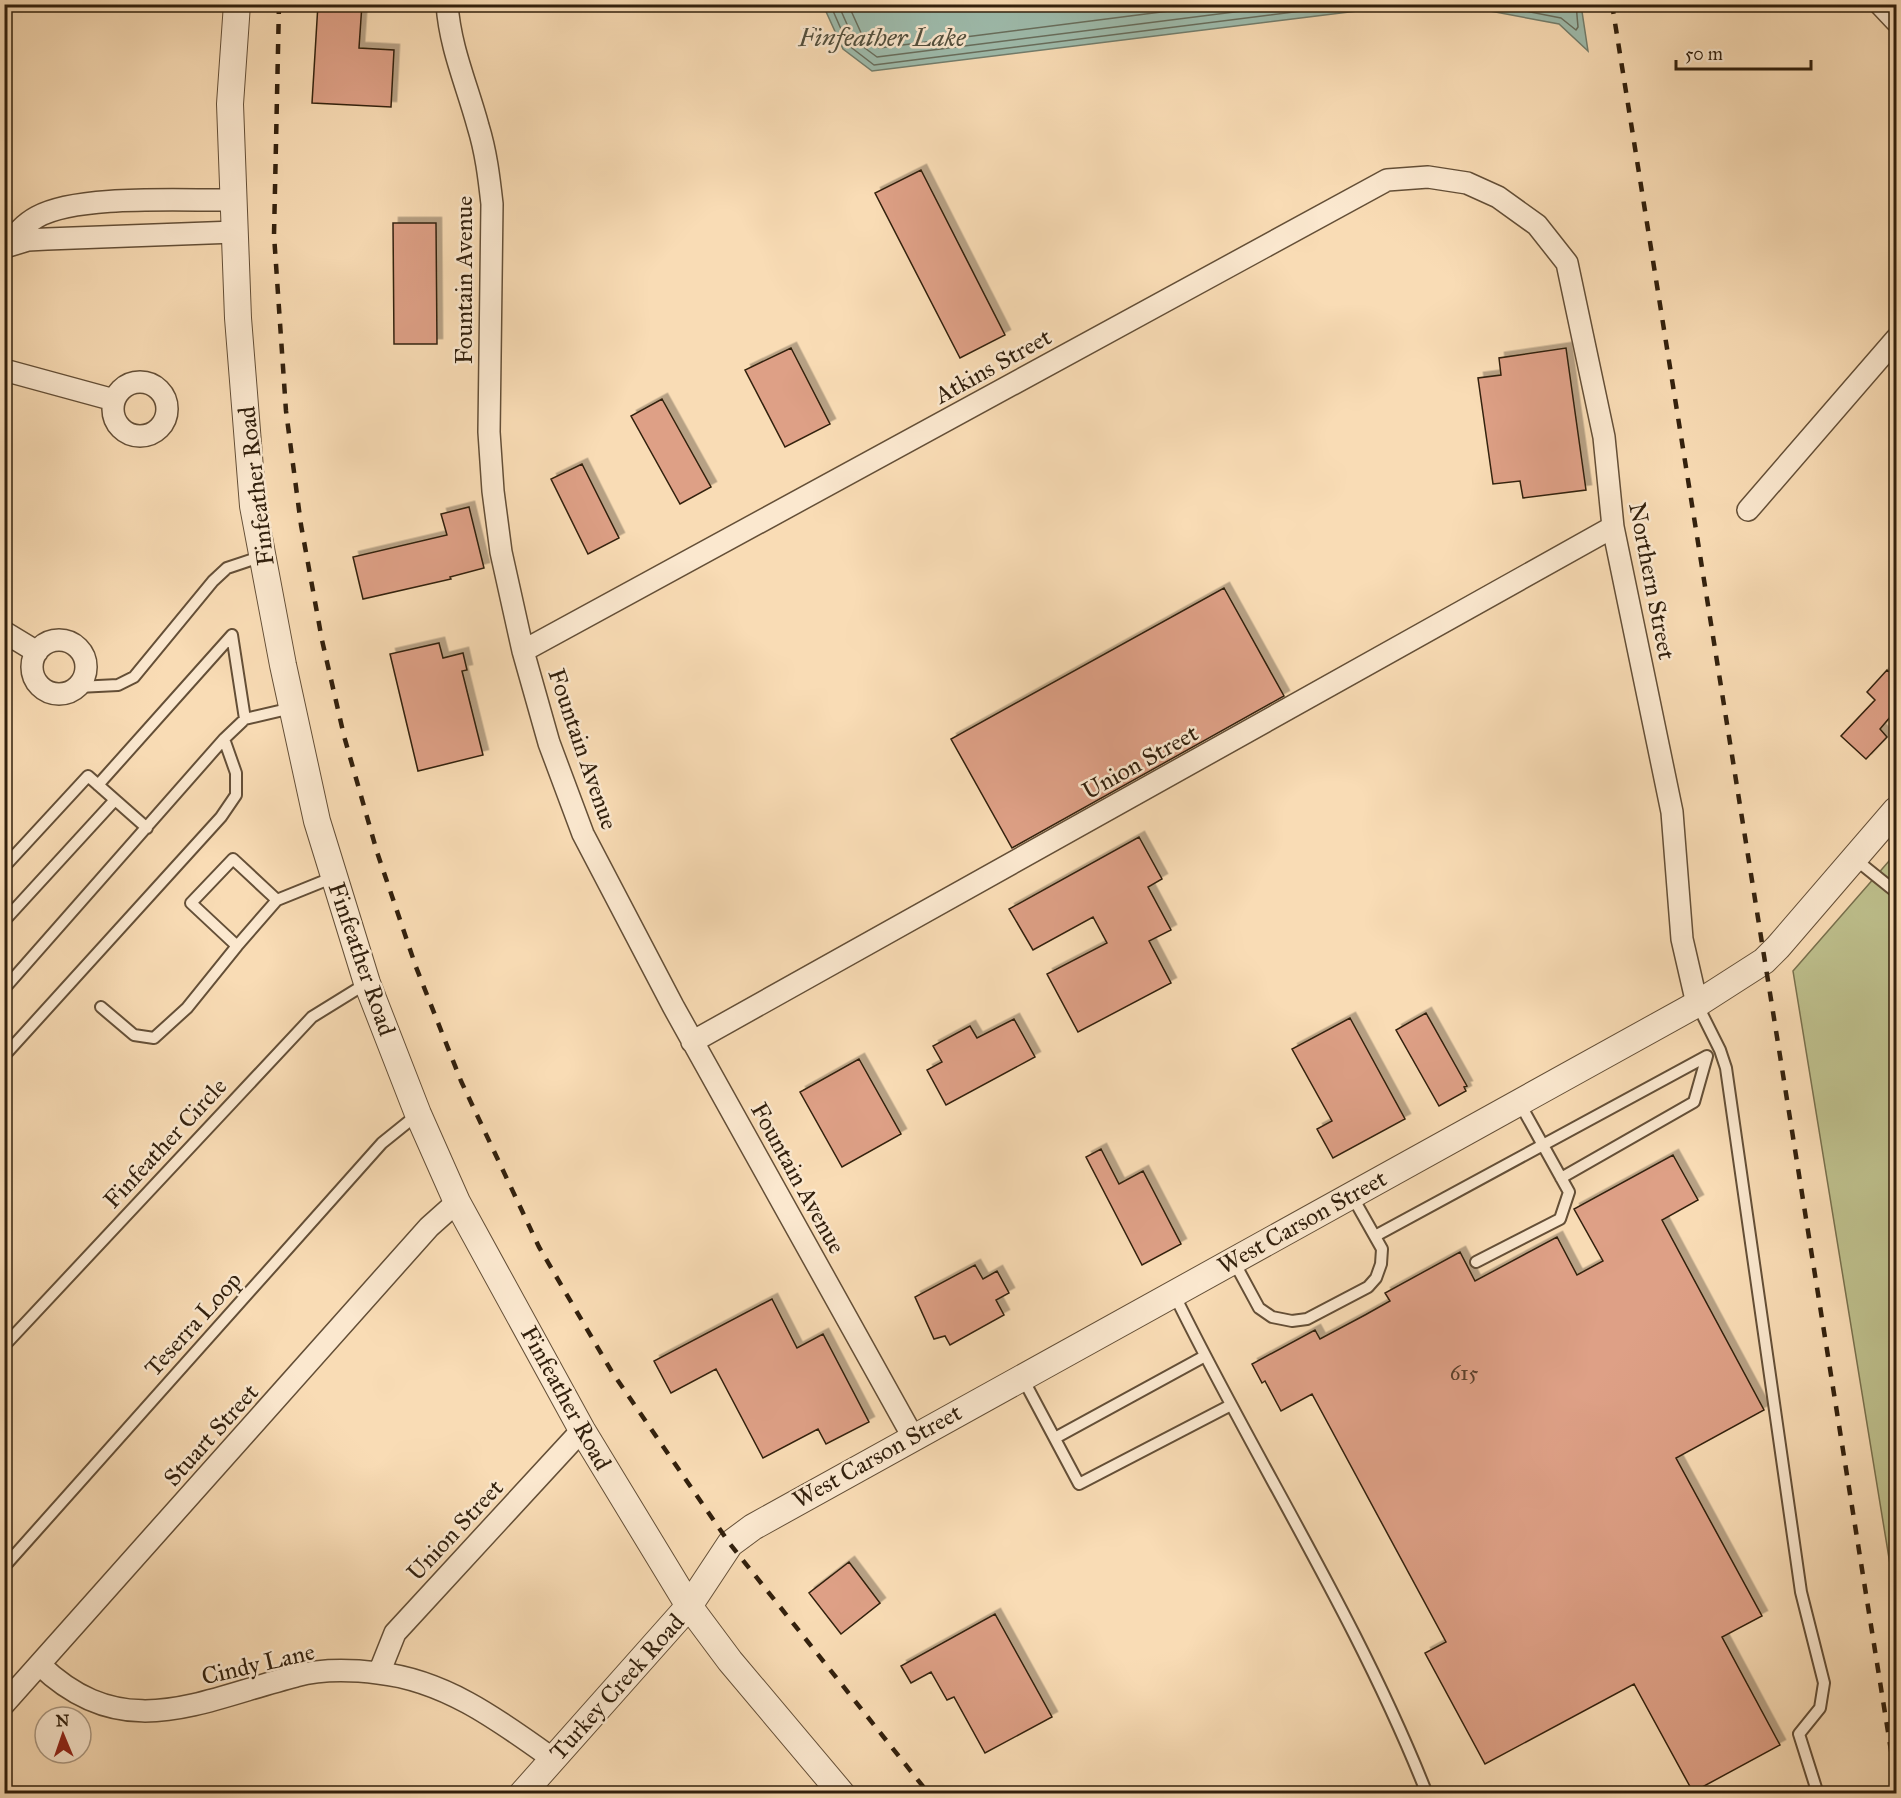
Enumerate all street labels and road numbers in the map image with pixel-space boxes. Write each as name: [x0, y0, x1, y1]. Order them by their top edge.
street label: Fountain Avenue: [449, 196, 479, 364]
street label: Atkins Street: [929, 321, 1057, 411]
street label: Finfeather Road: [231, 405, 281, 567]
street label: Northern Street: [1622, 500, 1682, 663]
street label: Fountain Avenue: [541, 664, 625, 834]
street label: Union Street: [1077, 718, 1204, 806]
street label: Finfeather Road: [322, 878, 402, 1040]
street label: Finfeather Circle: [97, 1071, 233, 1215]
street label: Fountain Avenue: [744, 1097, 852, 1259]
street label: West Carson Street: [1212, 1163, 1392, 1281]
street label: Teserra Loop: [138, 1265, 248, 1383]
street label: Finfeather Road: [514, 1321, 618, 1475]
street label: Stuart Street: [157, 1377, 265, 1492]
street label: West Carson Street: [787, 1397, 967, 1515]
street label: Union Street: [400, 1473, 510, 1587]
street label: Turkey Creek Road: [543, 1607, 691, 1767]
street label: Cindy Lane: [199, 1636, 317, 1692]

